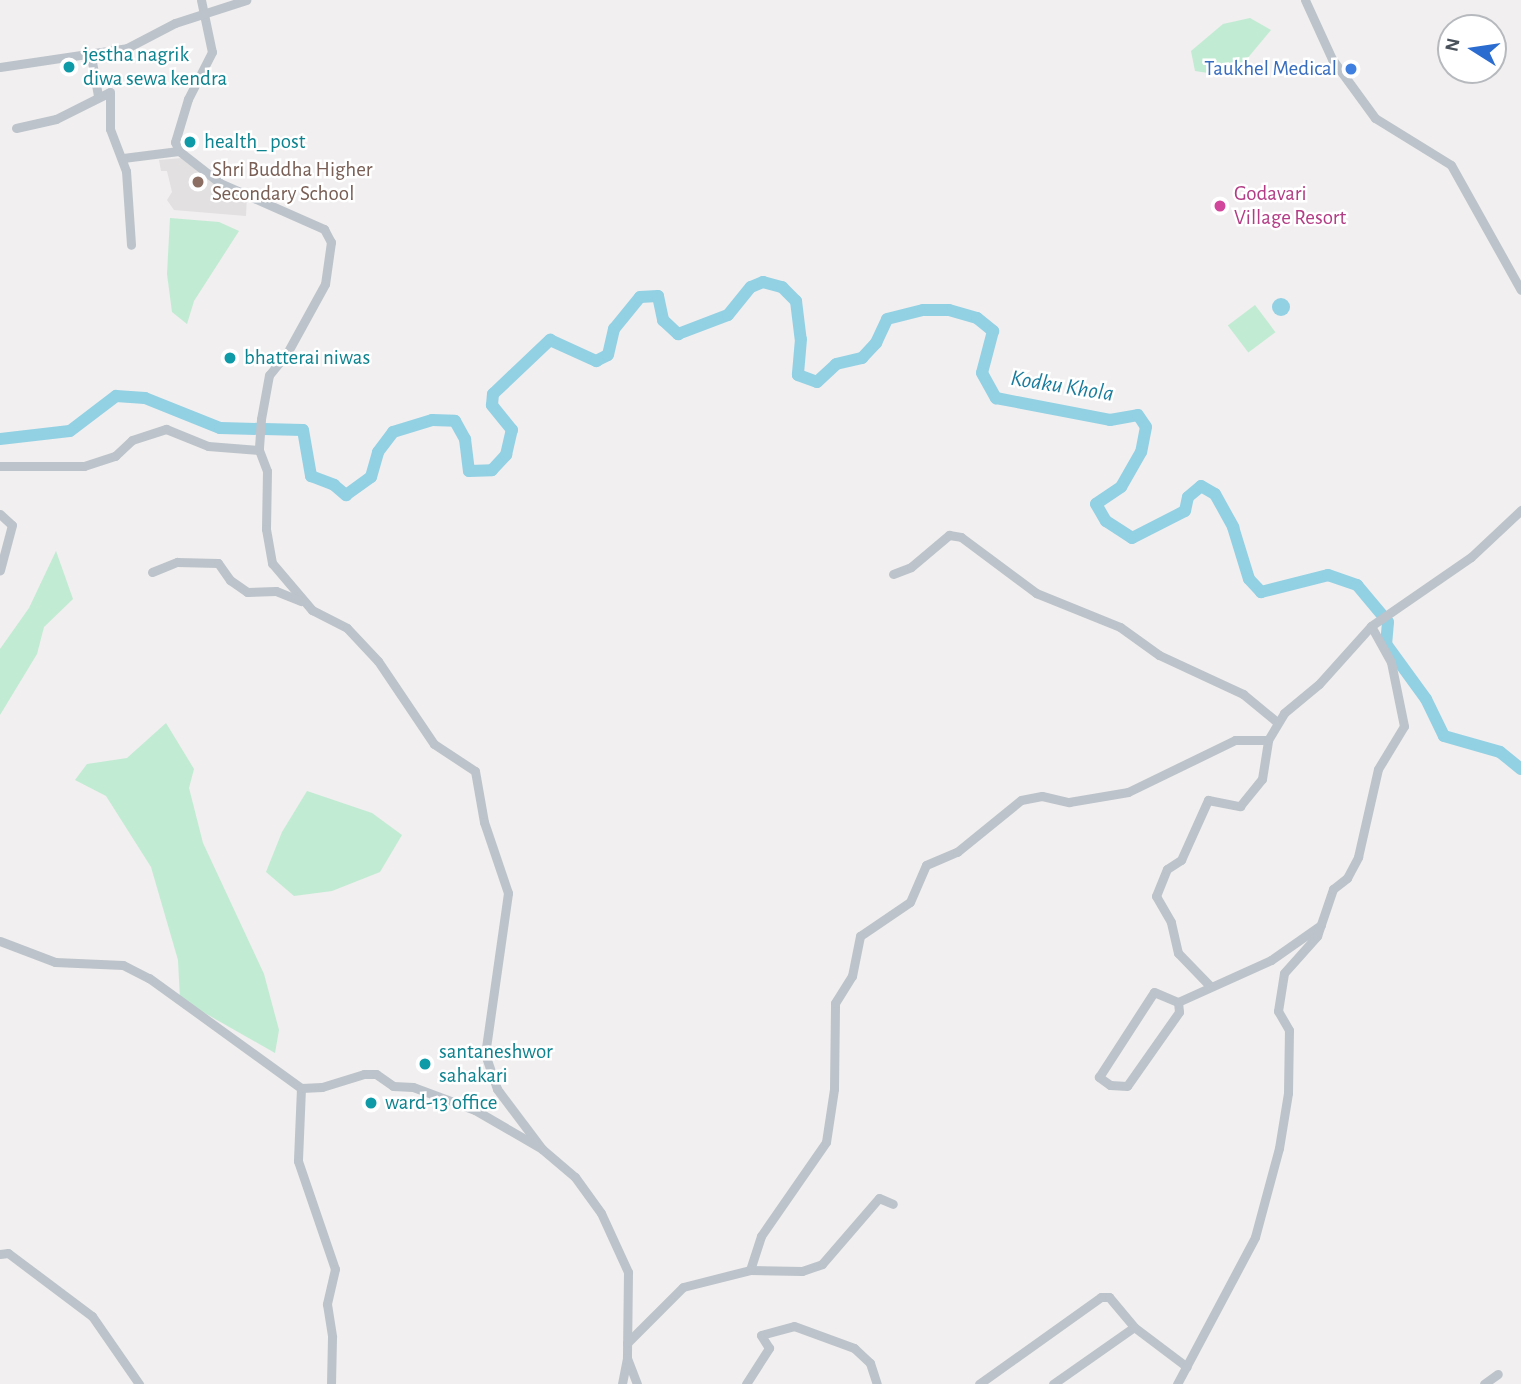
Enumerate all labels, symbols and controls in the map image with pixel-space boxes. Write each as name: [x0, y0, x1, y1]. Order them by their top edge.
north arrow: [1437, 14, 1507, 84]
text: N: [1442, 37, 1464, 53]
place label: jestha nagrik diwa sewa kendra: [83, 42, 227, 92]
place label: Taukhel Medical: [1204, 56, 1337, 82]
marker: jestha nagrik diwa sewa kendra: [61, 59, 77, 75]
marker: Taukhel Medical: [1343, 61, 1359, 77]
place label: health_ post: [204, 129, 305, 155]
marker: health_ post: [182, 134, 198, 150]
place label: Shri Buddha Higher Secondary School: [212, 157, 373, 207]
marker: Shri Buddha Higher Secondary School: [190, 174, 206, 190]
place label: Godavari Village Resort: [1234, 181, 1346, 231]
marker: Godavari Village Resort: [1212, 198, 1228, 214]
place label: bhatterai niwas: [244, 345, 370, 371]
marker: bhatterai niwas: [222, 350, 238, 366]
water label: Kodku Khola: [1009, 365, 1115, 409]
place label: santaneshwor sahakari: [439, 1039, 553, 1089]
marker: santaneshwor sahakari: [417, 1056, 433, 1072]
place label: ward-13 office: [385, 1090, 497, 1116]
marker: ward-13 office: [363, 1095, 379, 1111]

